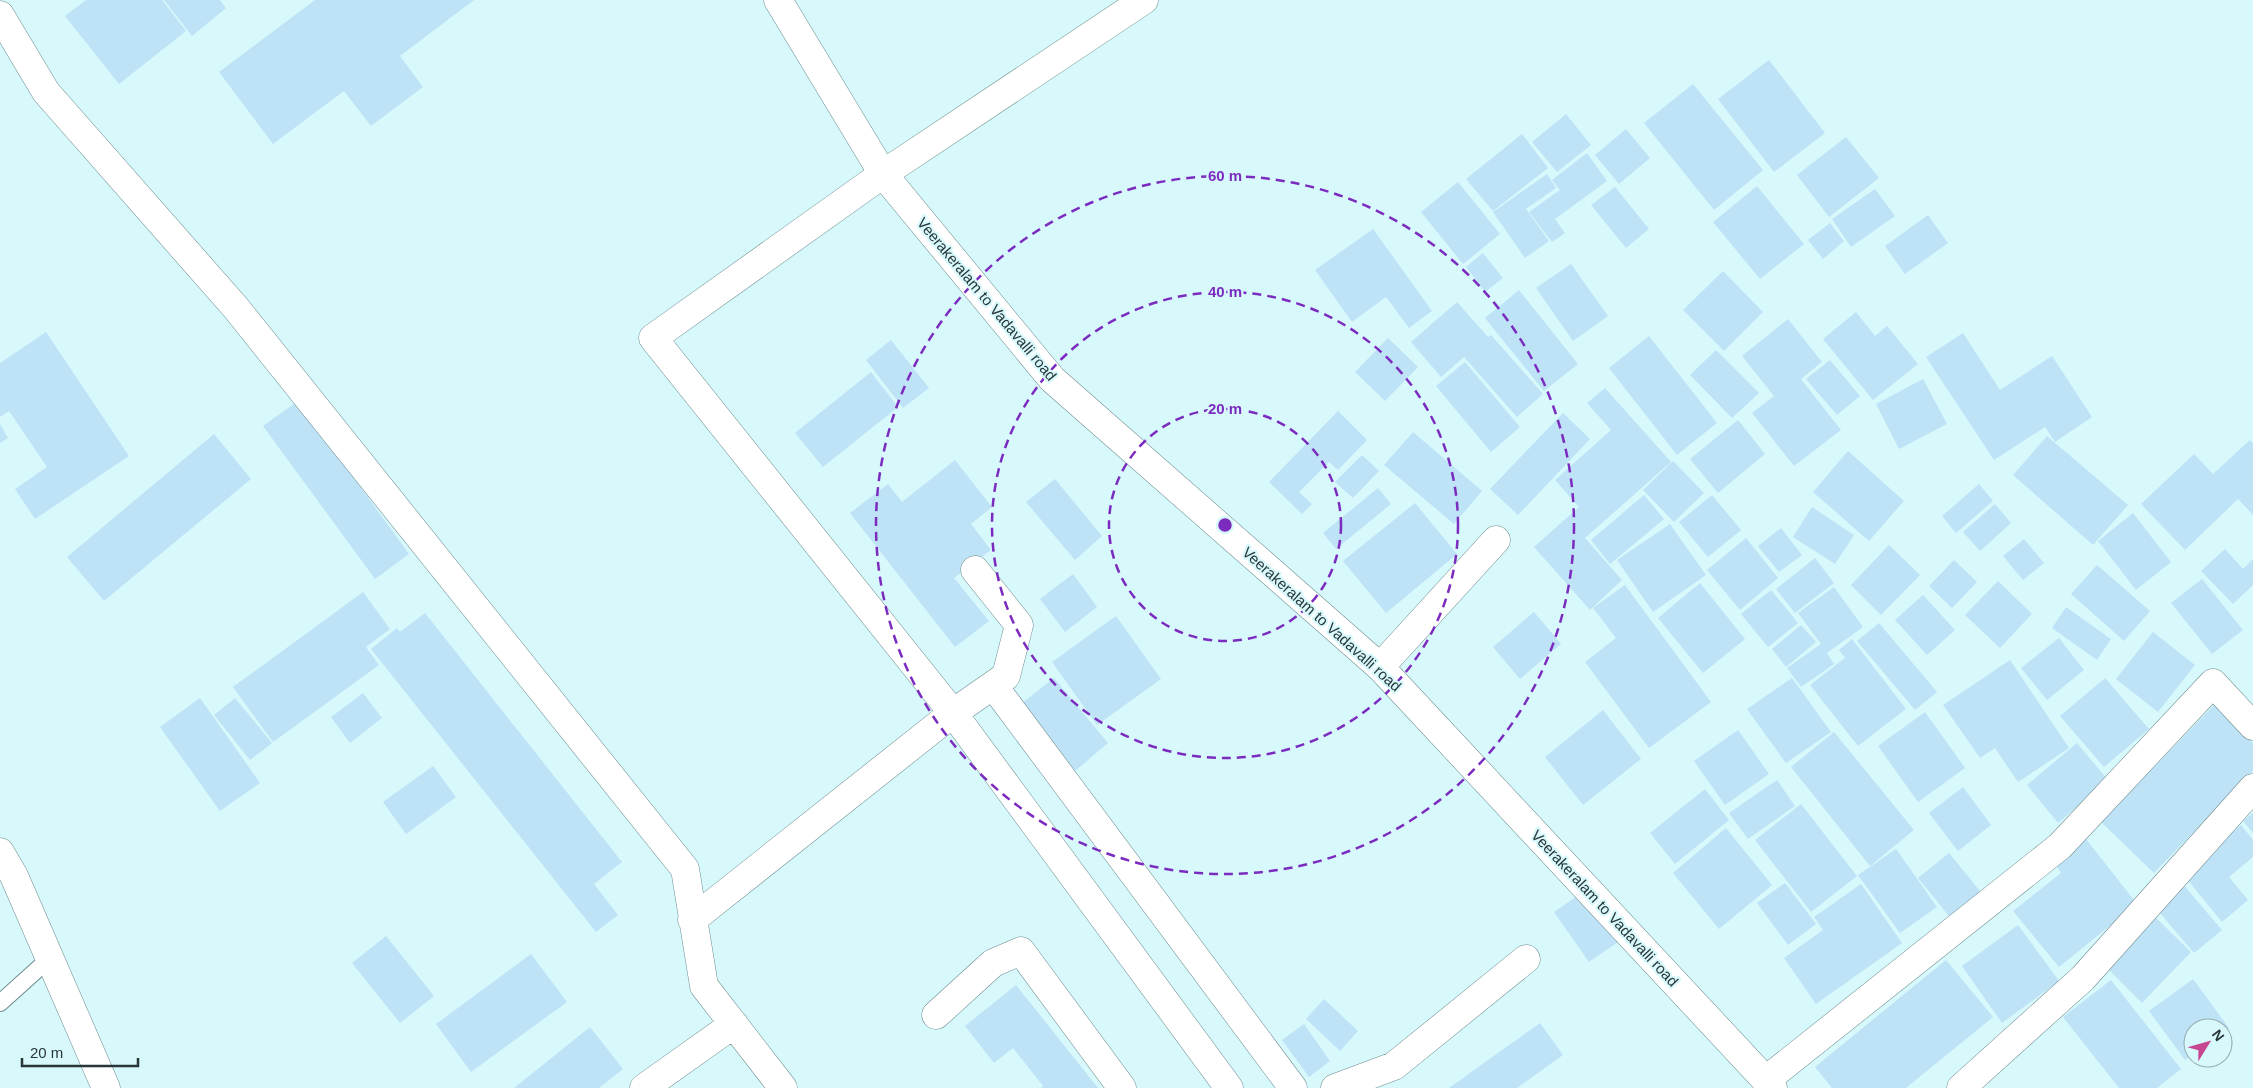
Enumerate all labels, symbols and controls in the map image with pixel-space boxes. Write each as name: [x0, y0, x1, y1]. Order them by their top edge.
text: 60 m: [1208, 167, 1242, 184]
street label: Veerakeralam to Vadavalli road: [914, 214, 1060, 384]
text: 40 m: [1208, 283, 1242, 300]
text: 20 m: [1208, 400, 1242, 417]
centre of rings: [1216, 516, 1234, 534]
street label: Veerakeralam to Vadavalli road: [1239, 543, 1405, 695]
street label: Veerakeralam to Vadavalli road: [1528, 826, 1682, 990]
north arrow: [2183, 1018, 2233, 1068]
text: N: [2209, 1026, 2228, 1044]
scale bar: [22, 1036, 139, 1068]
text: 20 m: [30, 1044, 63, 1061]

